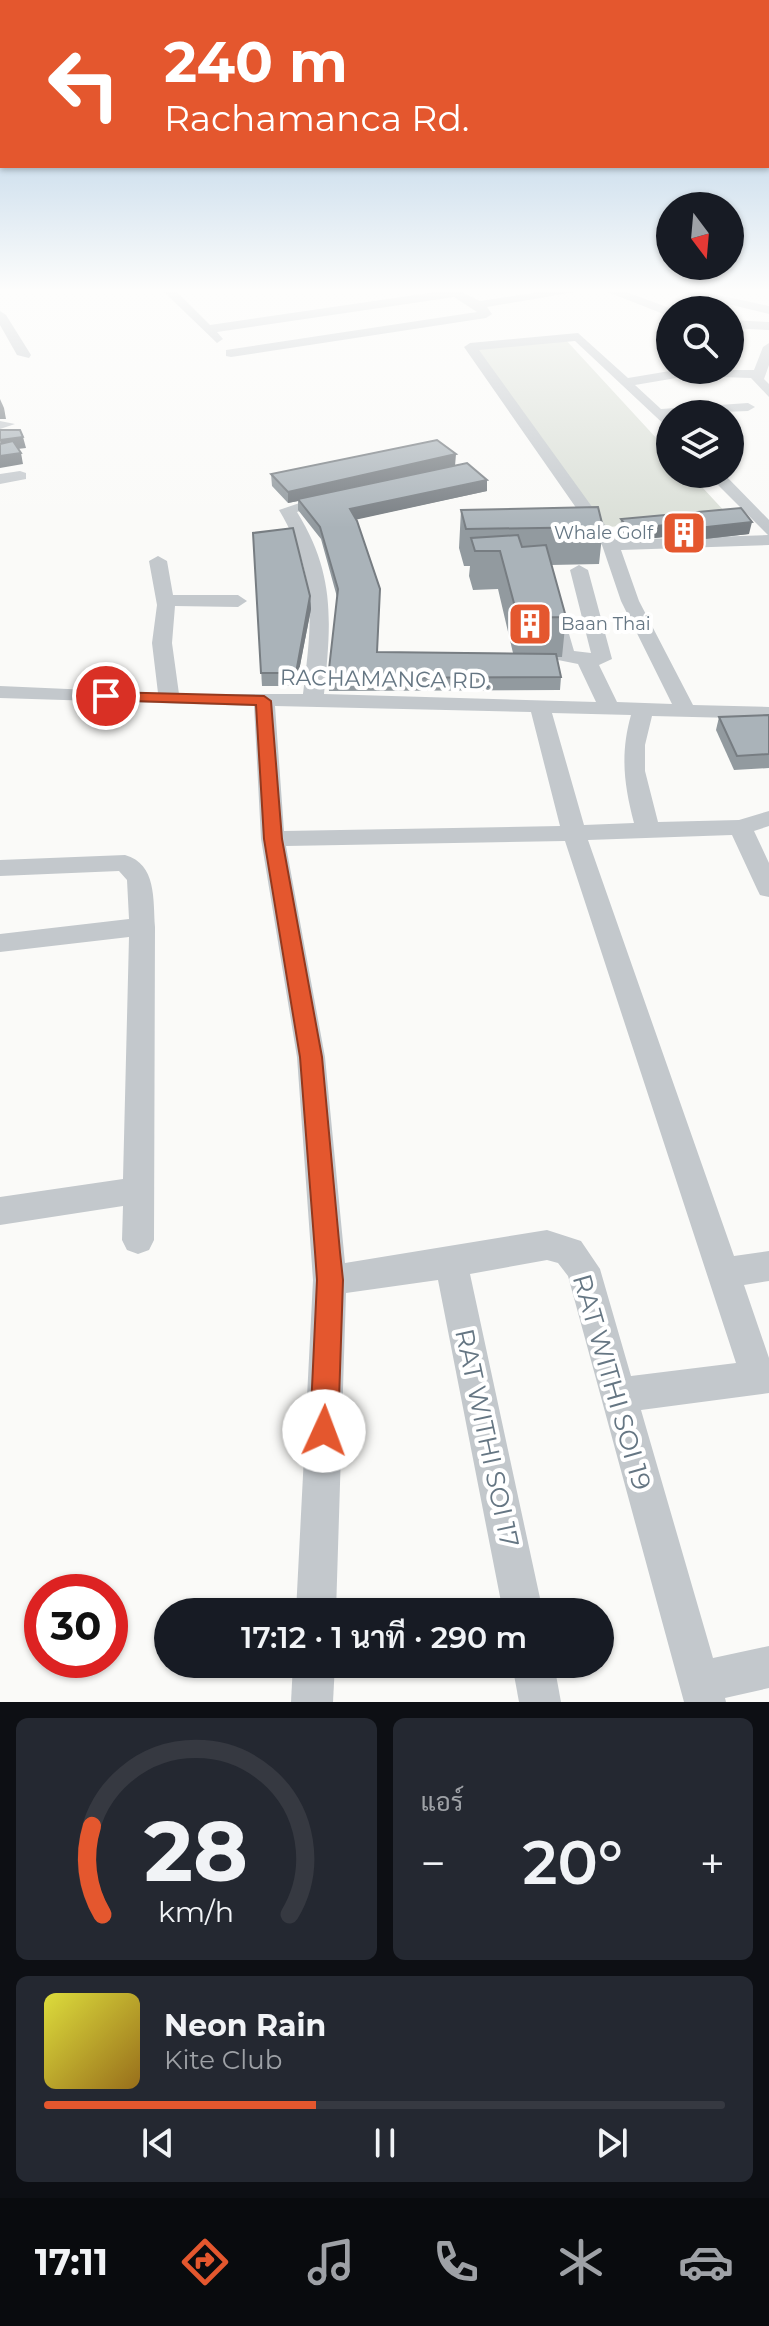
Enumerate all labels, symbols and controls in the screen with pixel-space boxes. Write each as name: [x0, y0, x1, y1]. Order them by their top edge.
text: 240 m: [164, 28, 348, 96]
icon: left: [32, 32, 136, 136]
text: Rachamanca Rd.: [164, 96, 469, 140]
north arrow: [656, 192, 744, 280]
map controls: [656, 192, 744, 488]
button: search: [656, 296, 744, 384]
button: layers: [656, 400, 744, 488]
building icon: Whale Golf: [660, 509, 708, 557]
place label: Whale Golf: [554, 522, 654, 544]
building icon: Baan Thai: [506, 600, 554, 648]
place label: Baan Thai: [561, 613, 651, 635]
pin: [72, 662, 140, 730]
street label: RACHAMANCA RD.: [280, 664, 490, 694]
icon: arrive: [84, 674, 128, 718]
street label: RAT WITHI SOI 19: [566, 1270, 658, 1494]
street label: RAT WITHI SOI 17: [448, 1326, 526, 1550]
position arrow: [282, 1389, 366, 1473]
speed limit sign: 30: [24, 1574, 128, 1678]
text: 17:12 · 1 นาที · 290 m: [241, 1619, 527, 1656]
text: แอร์: [421, 1786, 463, 1818]
text: 28: [144, 1800, 248, 1902]
text: 20°: [523, 1826, 623, 1899]
text: −: [421, 1836, 446, 1890]
text: +: [700, 1836, 725, 1890]
text: km/h: [158, 1894, 234, 1929]
text: Neon Rain: [164, 2007, 326, 2044]
text: Kite Club: [164, 2044, 282, 2076]
icon: previous: [136, 2121, 180, 2165]
icon: pause: [363, 2121, 407, 2165]
icon: next: [590, 2121, 634, 2165]
icon: directions: [177, 2234, 233, 2290]
icon: music: [303, 2234, 359, 2290]
icon: phone: [428, 2234, 484, 2290]
icon: climate: [553, 2234, 609, 2290]
icon: car: [678, 2234, 734, 2290]
text: 17:11: [35, 2240, 108, 2284]

